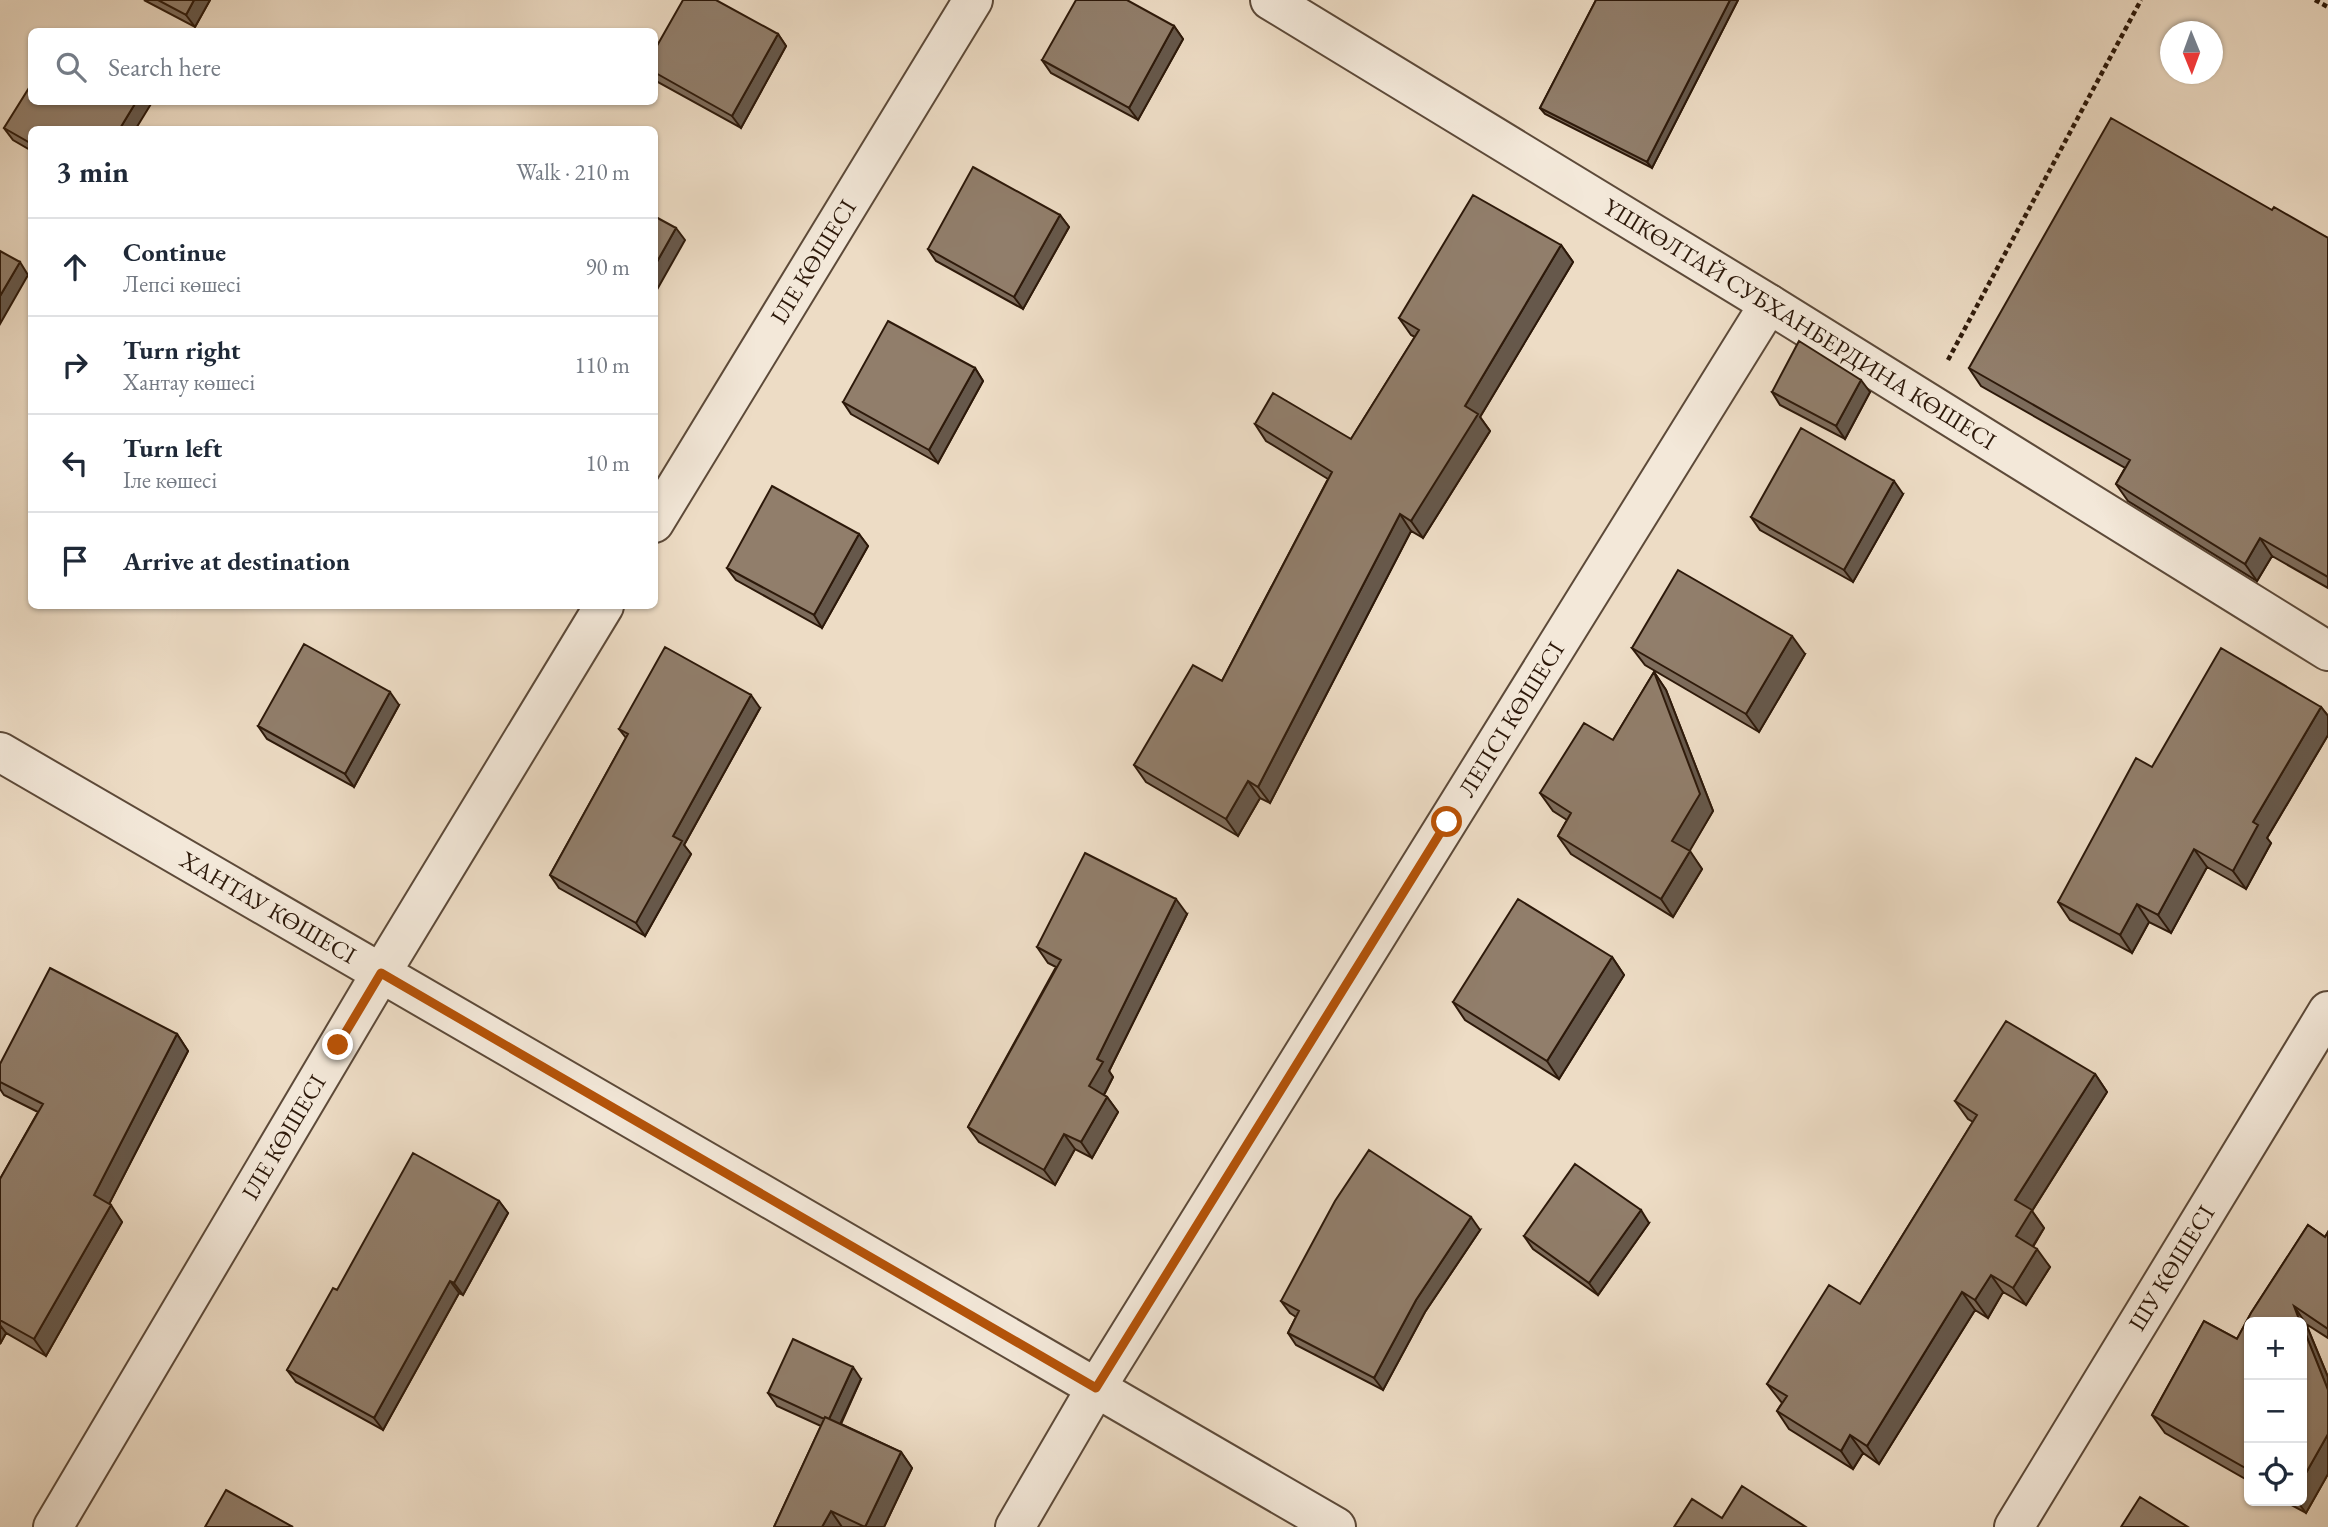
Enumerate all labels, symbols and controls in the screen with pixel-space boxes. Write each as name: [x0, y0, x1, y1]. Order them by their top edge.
north arrow: [2160, 21, 2223, 84]
search box: [28, 28, 658, 105]
icon: search: [52, 48, 90, 86]
text: Search here: [108, 50, 221, 84]
text: 3 min: [56, 152, 129, 191]
text: Walk · 210 m: [516, 157, 630, 187]
street label: ҮШКӨЛТАЙ СУБХАНБЕРДИНА КӨШЕСІ: [1598, 191, 2002, 456]
street label: ІЛЕ КӨШЕСІ: [763, 194, 863, 329]
text: Continue: [123, 235, 226, 269]
icon: ahead: [56, 248, 94, 286]
text: 90 m: [585, 252, 630, 282]
text: Лепсі көшесі: [123, 269, 241, 299]
text: Turn right: [123, 333, 241, 367]
icon: right: [56, 346, 94, 384]
text: 110 m: [574, 350, 630, 380]
text: Хантау көшесі: [123, 367, 255, 397]
text: Turn left: [123, 431, 222, 465]
icon: left: [56, 444, 94, 482]
text: 10 m: [585, 448, 630, 478]
text: Іле көшесі: [123, 465, 217, 495]
icon: arrive: [56, 542, 94, 580]
text: Arrive at destination: [123, 544, 350, 578]
street label: ЛЕПСІ КӨШЕСІ: [1451, 636, 1571, 802]
route start: [1431, 806, 1462, 837]
street label: ХАНТАУ КӨШЕСІ: [174, 843, 362, 970]
route end: [322, 1029, 353, 1060]
street label: ІЛЕ КӨШЕСІ: [234, 1069, 332, 1205]
street label: ШУ КӨШЕСІ: [2121, 1199, 2221, 1336]
map controls: [2244, 1317, 2307, 1506]
button: +: [2244, 1317, 2307, 1380]
button: −: [2244, 1380, 2307, 1443]
button: locate: [2244, 1443, 2307, 1506]

